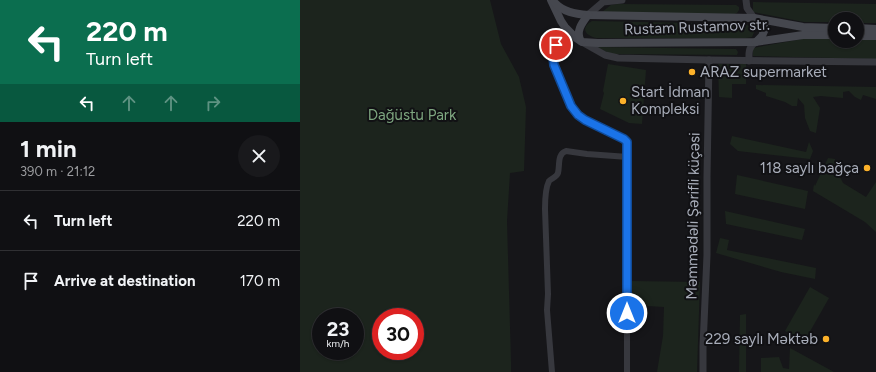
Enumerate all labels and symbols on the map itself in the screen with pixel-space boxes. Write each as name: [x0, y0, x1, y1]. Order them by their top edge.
street label: Rustam Rustamov str.: [624, 15, 770, 39]
pin: [539, 28, 573, 62]
place label: ARAZ supermarket: [700, 63, 827, 81]
marker: ARAZ supermarket: [687, 67, 697, 77]
place label: Start İdman Kompleksi: [631, 83, 710, 118]
marker: Start İdman Kompleksi: [618, 96, 628, 106]
park label: Dağüstu Park: [368, 106, 457, 124]
street label: Məmmədəli Şərifli küçəsi: [683, 132, 703, 300]
place label: 118 saylı bağça: [760, 159, 859, 177]
marker: 118 saylı bağça: [862, 163, 872, 173]
position arrow: [606, 292, 648, 334]
speed limit sign: 30: [372, 308, 424, 360]
place label: 229 saylı Məktəb: [705, 330, 818, 348]
marker: 229 saylı Məktəb: [821, 334, 831, 344]

